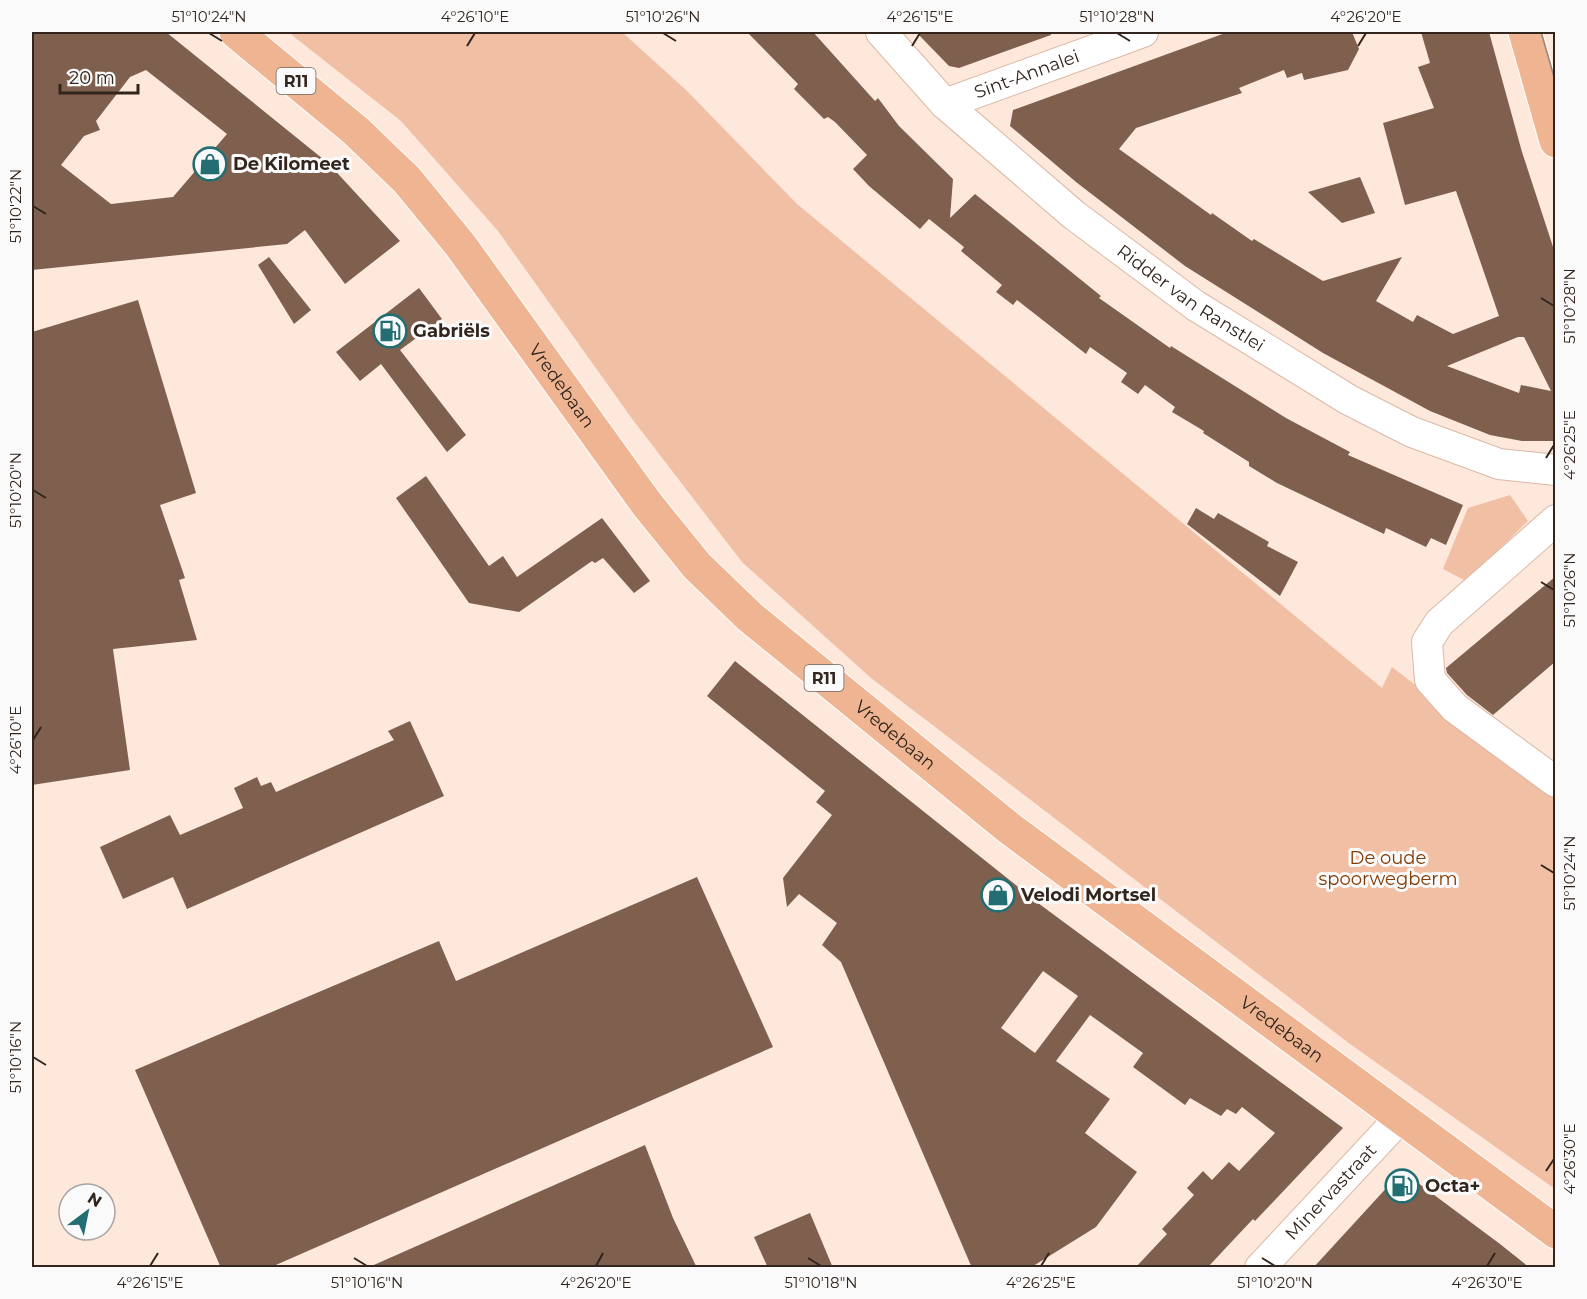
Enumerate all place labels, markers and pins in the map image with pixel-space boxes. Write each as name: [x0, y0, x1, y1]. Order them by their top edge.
shop icon: De Kilomeet: [192, 146, 228, 182]
place label: De Kilomeet: [233, 153, 350, 175]
fuel station icon: Gabriëls: [372, 313, 408, 349]
place label: Gabriëls: [413, 320, 490, 342]
shop icon: Velodi Mortsel: [980, 877, 1016, 913]
place label: Velodi Mortsel: [1020, 884, 1156, 906]
fuel station icon: Octa+: [1384, 1168, 1420, 1204]
place label: Octa+: [1425, 1175, 1480, 1197]

